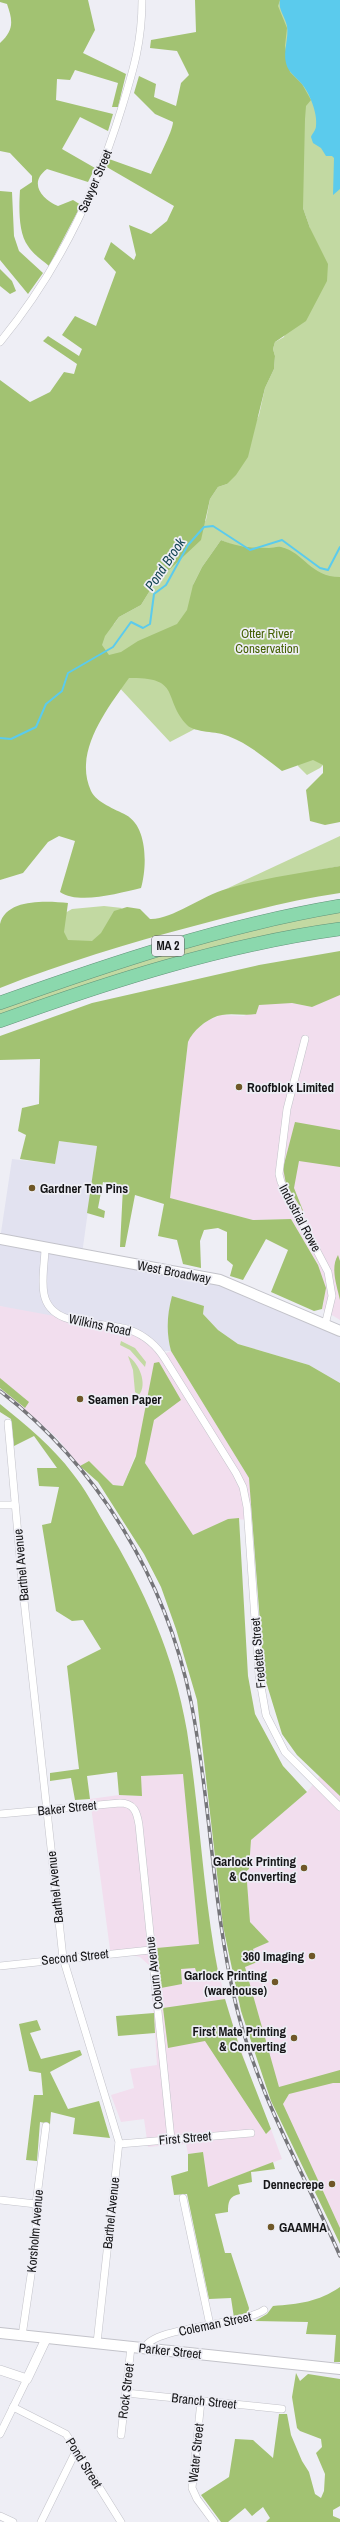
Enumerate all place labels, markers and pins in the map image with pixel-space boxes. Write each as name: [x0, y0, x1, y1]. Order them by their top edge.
place label: Roofblok Limited: [247, 1079, 334, 1096]
marker: Roofblok Limited: [234, 1082, 244, 1092]
place label: Gardner Ten Pins: [40, 1180, 128, 1197]
marker: Gardner Ten Pins: [27, 1183, 37, 1193]
place label: Seamen Paper: [88, 1391, 162, 1408]
marker: Seamen Paper: [75, 1394, 85, 1404]
place label: Garlock Printing & Converting: [213, 1853, 296, 1885]
marker: Garlock Printing & Converting: [299, 1863, 309, 1873]
place label: 360 Imaging: [242, 1948, 304, 1965]
marker: 360 Imaging: [307, 1951, 317, 1961]
place label: Garlock Printing (warehouse): [184, 1967, 267, 1999]
marker: Garlock Printing (warehouse): [270, 1977, 280, 1987]
place label: First Mate Printing & Converting: [192, 2023, 286, 2055]
marker: First Mate Printing & Converting: [289, 2033, 299, 2043]
place label: Dennecrepe: [263, 2176, 324, 2193]
marker: Dennecrepe: [327, 2179, 337, 2189]
place label: GAAMHA: [279, 2219, 327, 2236]
marker: GAAMHA: [266, 2222, 276, 2232]

